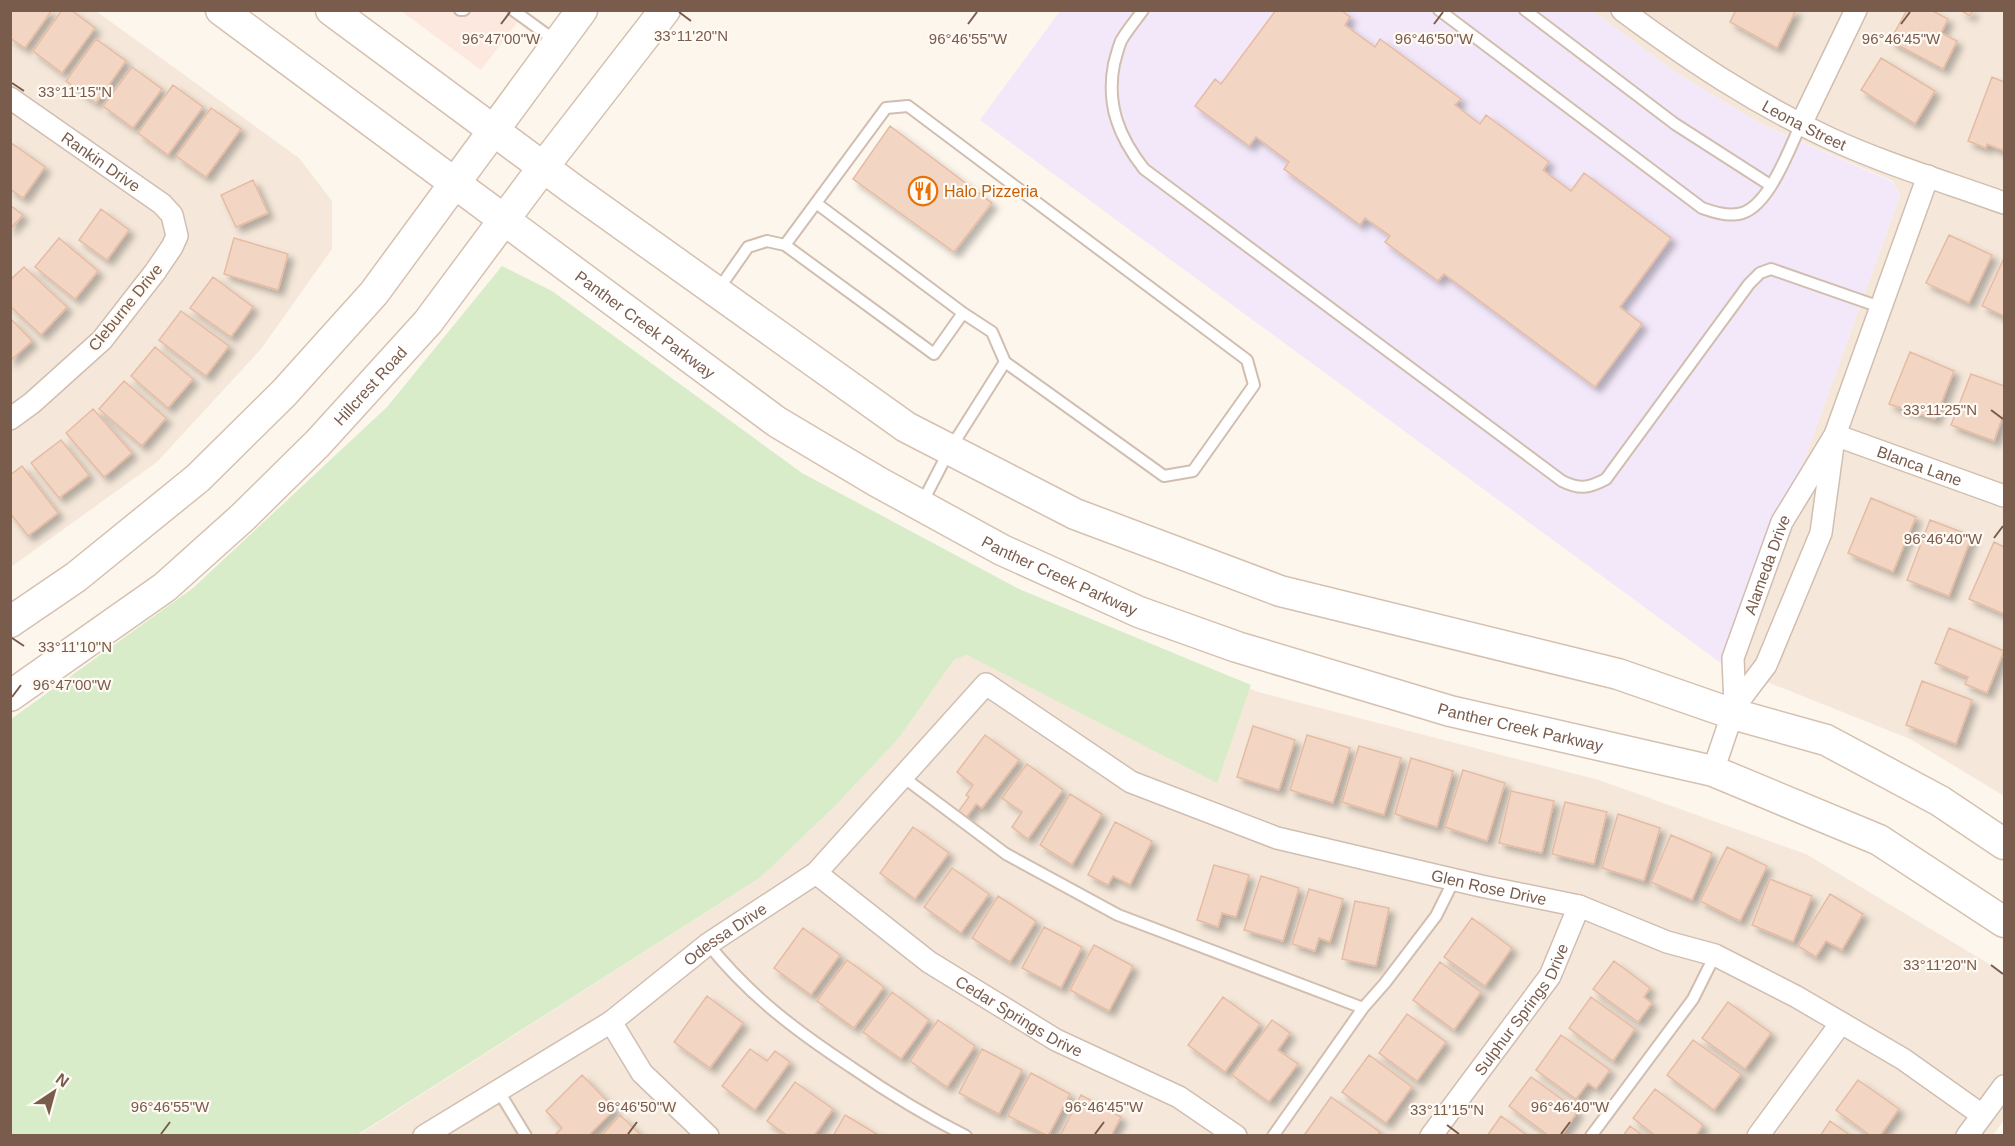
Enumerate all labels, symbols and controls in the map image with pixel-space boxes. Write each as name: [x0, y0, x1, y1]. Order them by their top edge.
text: 33°11'20"N: [654, 27, 728, 44]
text: 96°47'00"W: [462, 30, 541, 47]
text: 96°46'55"W: [929, 30, 1008, 47]
text: 96°46'50"W: [1395, 30, 1474, 47]
text: 96°46'45"W: [1862, 30, 1941, 47]
text: 33°11'15"N: [38, 83, 112, 100]
street label: Leona Street: [1759, 97, 1849, 154]
street label: Rankin Drive: [58, 129, 143, 195]
restaurant icon: Halo Pizzeria: [907, 175, 939, 207]
place label: Halo Pizzeria: [944, 183, 1038, 200]
street label: Cleburne Drive: [85, 260, 166, 354]
street label: Panther Creek Parkway: [572, 268, 718, 382]
street label: Hillcrest Road: [331, 344, 410, 429]
text: 33°11'25"N: [1903, 401, 1977, 418]
street label: Blanca Lane: [1875, 443, 1964, 489]
street label: Alameda Drive: [1741, 512, 1794, 617]
text: 96°46'40"W: [1904, 530, 1983, 547]
street label: Panther Creek Parkway: [979, 533, 1140, 619]
text: 33°11'10"N: [38, 638, 112, 655]
text: 96°47'00"W: [33, 676, 112, 693]
street label: Panther Creek Parkway: [1436, 700, 1605, 755]
street label: Glen Rose Drive: [1430, 867, 1548, 908]
street label: Odessa Drive: [680, 900, 770, 969]
street label: Sulphur Springs Drive: [1471, 941, 1572, 1079]
text: 33°11'20"N: [1903, 956, 1977, 973]
street label: Cedar Springs Drive: [952, 972, 1085, 1060]
north arrow: [24, 1062, 84, 1122]
text: N: [53, 1070, 72, 1091]
text: 96°46'55"W: [131, 1098, 210, 1115]
text: 96°46'50"W: [598, 1098, 677, 1115]
text: 96°46'45"W: [1065, 1098, 1144, 1115]
text: 96°46'40"W: [1531, 1098, 1610, 1115]
text: 33°11'15"N: [1410, 1101, 1484, 1118]

